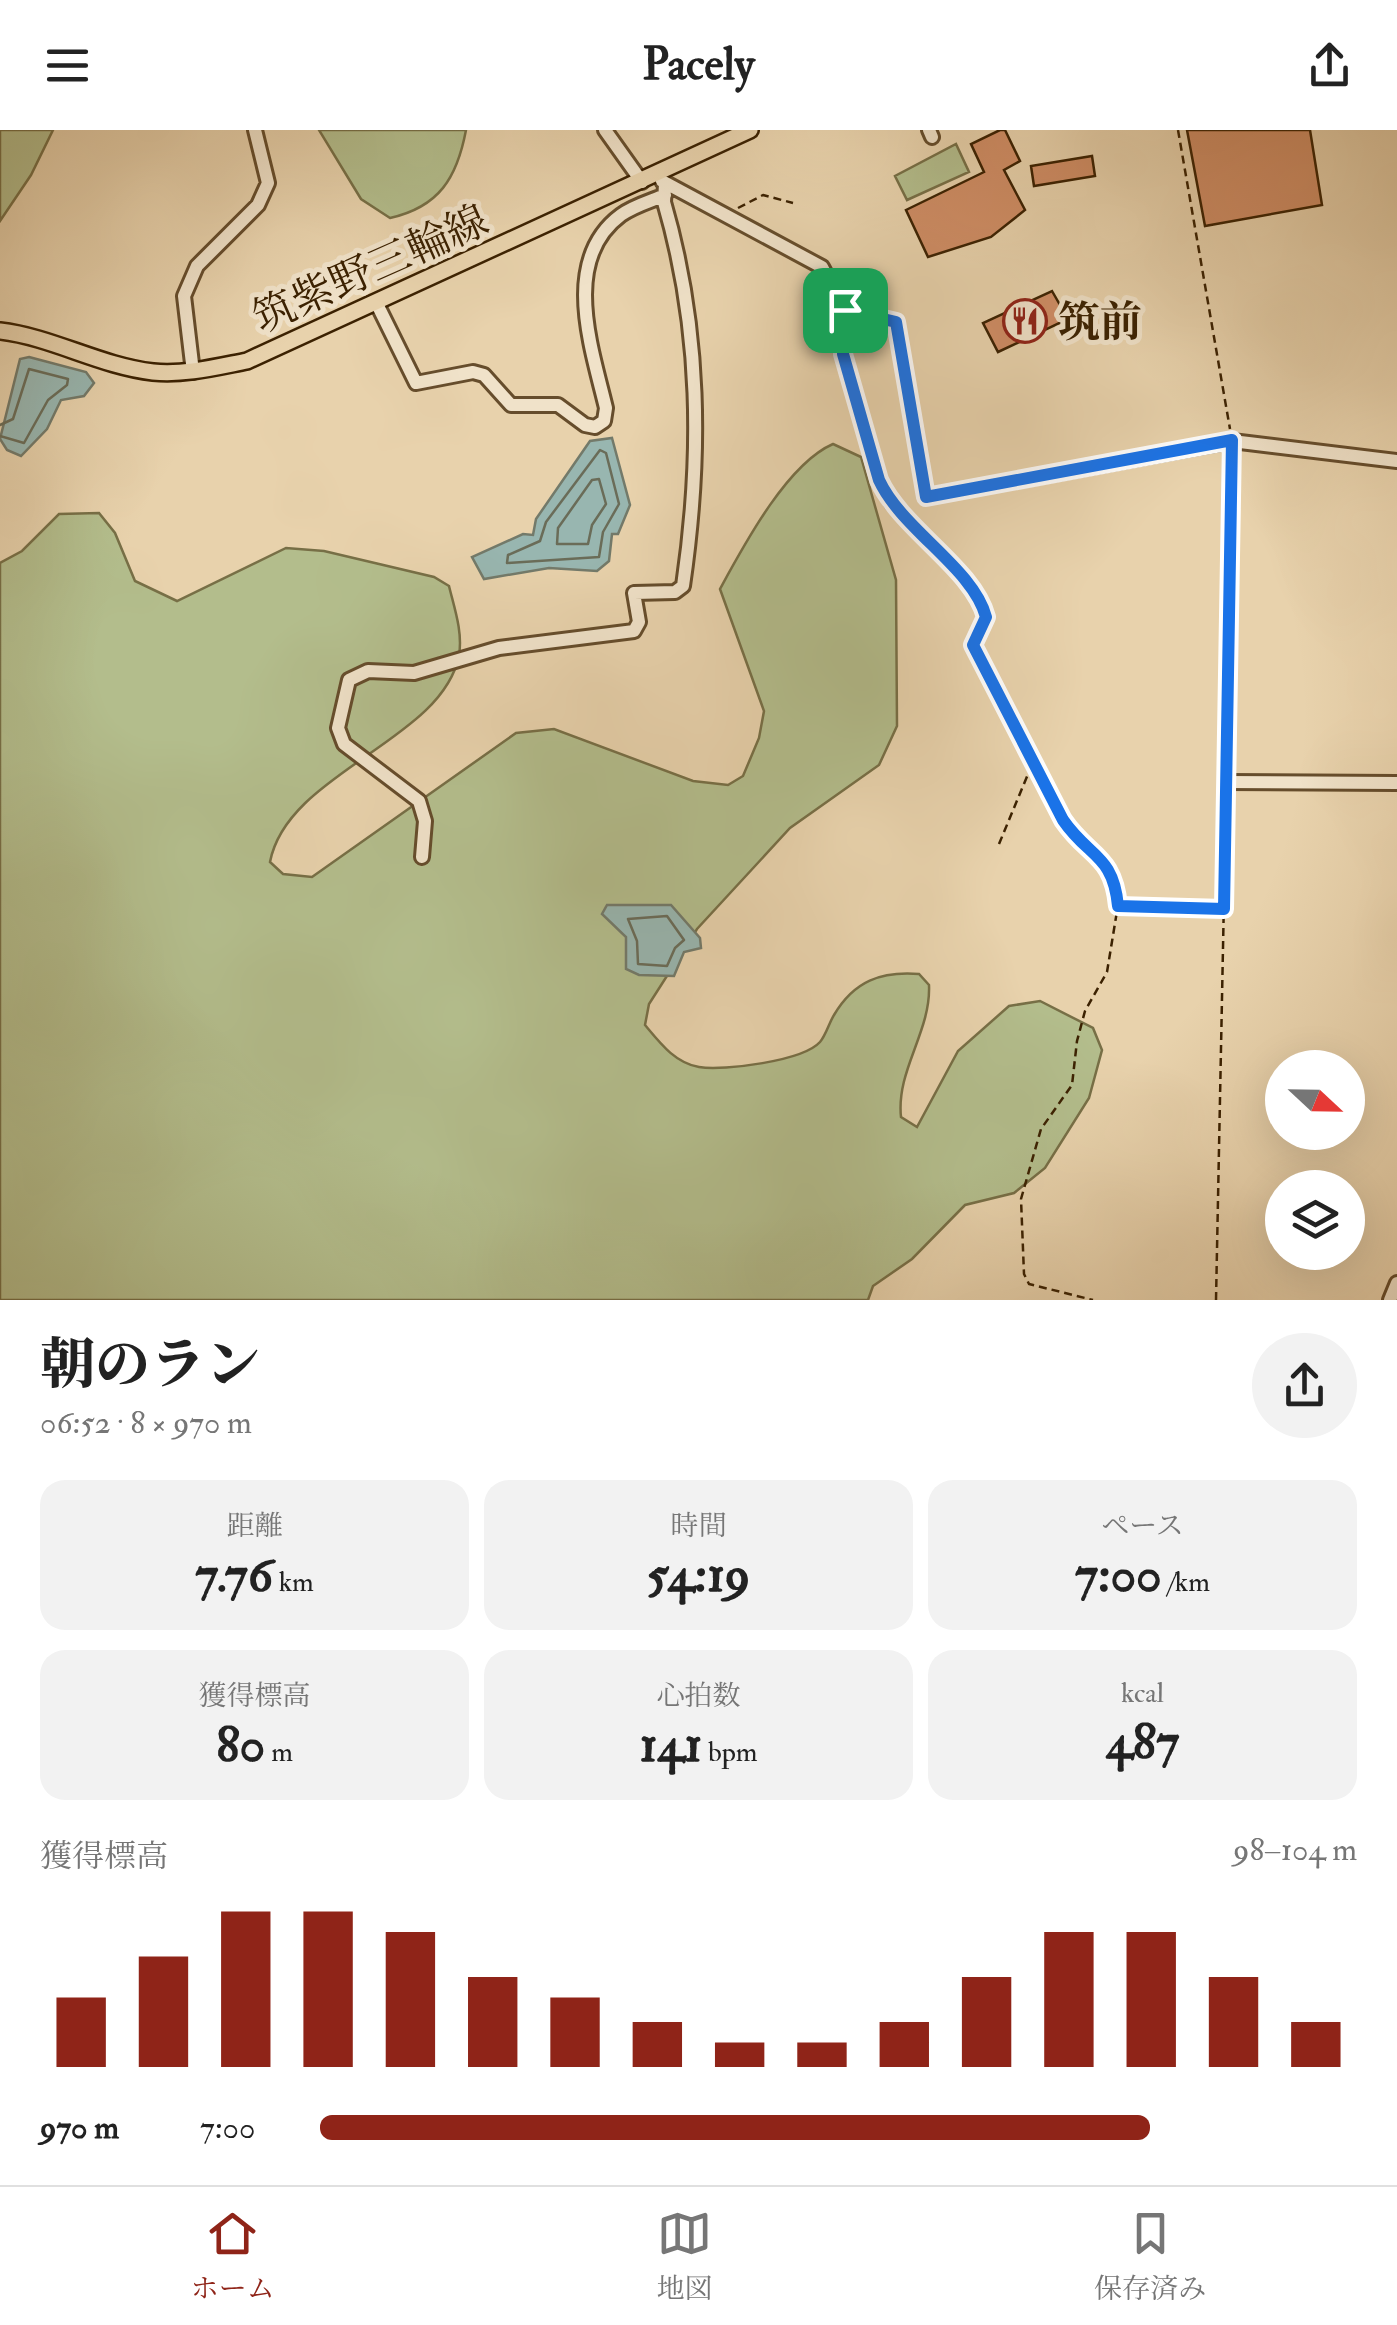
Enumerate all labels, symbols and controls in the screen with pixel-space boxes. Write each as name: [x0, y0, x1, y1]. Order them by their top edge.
text: Pacely: [643, 37, 754, 93]
icon: menu: [40, 38, 95, 93]
icon: share: [1302, 38, 1357, 93]
street label: 筑紫野三輪線: [245, 195, 497, 345]
pin: [803, 268, 888, 353]
icon: arrive: [818, 283, 873, 338]
place label: 筑前: [1058, 297, 1142, 349]
restaurant icon: 筑前: [1002, 298, 1048, 344]
north arrow: [1265, 1050, 1365, 1150]
map controls: [1265, 1050, 1365, 1270]
button: layers: [1265, 1170, 1365, 1270]
text: 朝のラン: [40, 1331, 260, 1400]
button: share: [1252, 1333, 1357, 1438]
text: 06:52 · 8 × 970 m: [40, 1403, 252, 1443]
text: 距離: [226, 1509, 283, 1544]
text: 時間: [670, 1509, 727, 1544]
text: ペース: [1101, 1509, 1184, 1544]
text: 7.76: [195, 1544, 273, 1607]
text: 54:19: [647, 1544, 750, 1607]
text: 7:00: [1075, 1544, 1162, 1607]
text: km: [273, 1565, 314, 1600]
text: /km: [1162, 1565, 1210, 1600]
text: kcal: [1121, 1676, 1164, 1711]
text: 獲得標高: [198, 1679, 311, 1714]
text: 心拍数: [656, 1679, 741, 1714]
text: 487: [1106, 1711, 1179, 1774]
text: 80: [216, 1714, 265, 1777]
text: 141: [639, 1714, 702, 1777]
text: m: [265, 1735, 293, 1770]
text: bpm: [702, 1735, 758, 1770]
text: 98–104 m: [1233, 1830, 1357, 1870]
text: 獲得標高: [40, 1837, 168, 1877]
text: 970 m: [40, 2108, 119, 2148]
text: 7:00: [200, 2108, 255, 2148]
tab: ホーム: [191, 2206, 275, 2307]
tab: 地図: [656, 2206, 712, 2307]
tab: 保存済み: [1094, 2206, 1206, 2307]

